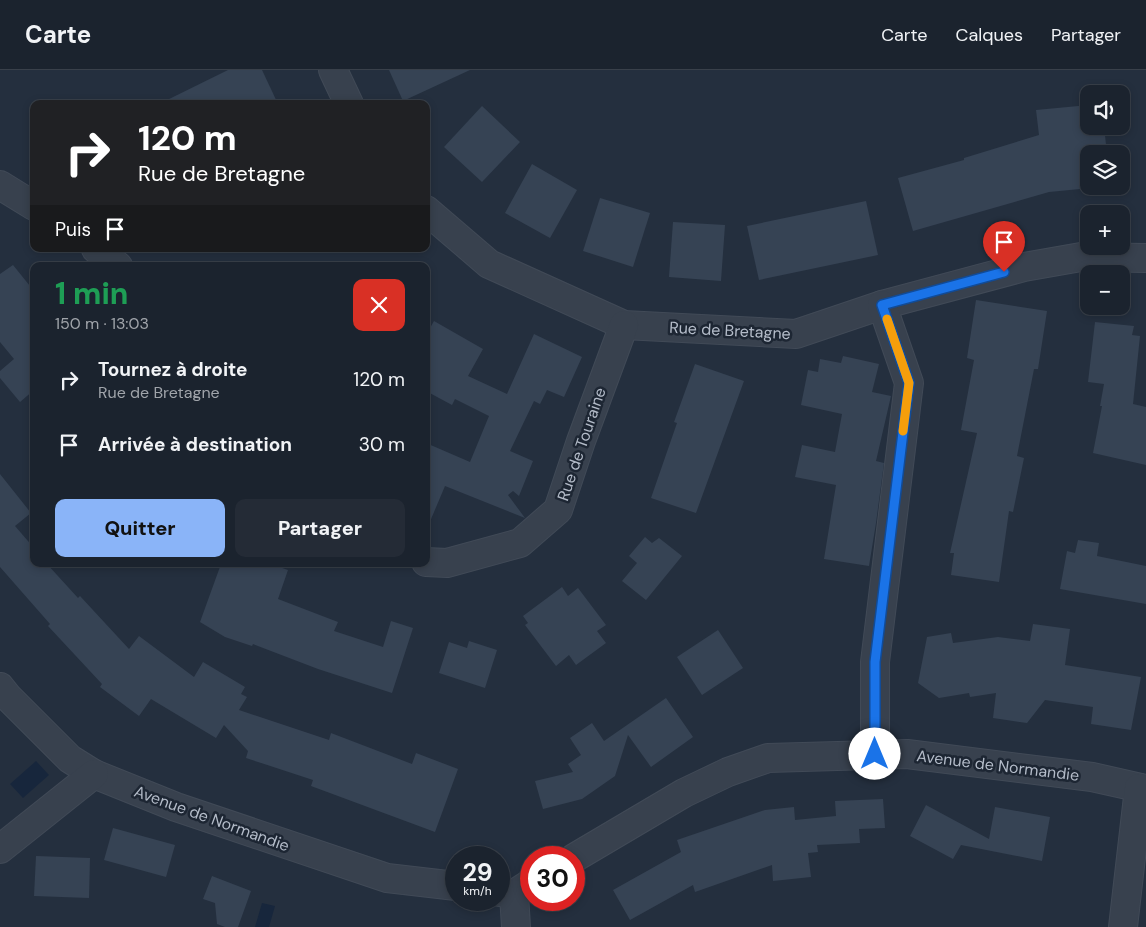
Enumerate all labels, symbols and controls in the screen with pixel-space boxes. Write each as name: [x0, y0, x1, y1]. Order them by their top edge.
text: Carte: [25, 19, 91, 50]
text: Carte: [881, 23, 928, 47]
text: Calques: [956, 23, 1023, 47]
text: Partager: [1051, 23, 1121, 47]
map controls: [1080, 85, 1130, 315]
button: sound: [1080, 85, 1130, 135]
text: 120 m: [138, 115, 237, 161]
icon: right: [55, 120, 120, 185]
button: layers: [1080, 145, 1130, 195]
text: Rue de Bretagne: [138, 159, 305, 188]
button: +: [1080, 205, 1130, 255]
icon: arrive: [101, 215, 129, 243]
text: Puis: [55, 217, 91, 242]
pin: [983, 221, 1025, 272]
icon: arrive: [990, 228, 1018, 256]
button: −: [1080, 265, 1130, 315]
text: 1 min: [55, 274, 128, 313]
button: close: [353, 279, 405, 331]
text: 150 m · 13:03: [55, 313, 149, 334]
street label: Rue de Bretagne: [669, 317, 791, 344]
text: Tournez à droite: [98, 357, 248, 382]
icon: right: [55, 366, 83, 394]
text: 120 m: [353, 367, 405, 392]
text: Rue de Bretagne: [98, 382, 220, 403]
street label: Rue de Touraine: [552, 385, 611, 504]
icon: arrive: [55, 431, 83, 459]
text: Arrivée à destination: [98, 432, 292, 457]
text: 30 m: [359, 432, 405, 457]
button: Quitter: [55, 499, 225, 557]
button: Partager: [235, 499, 405, 557]
position arrow: [848, 727, 900, 779]
street label: Avenue de Normandie: [915, 745, 1080, 786]
street label: Avenue de Normandie: [131, 781, 292, 856]
speed limit sign: 30: [520, 846, 585, 911]
text: 29: [462, 856, 493, 889]
text: km/h: [463, 883, 492, 899]

